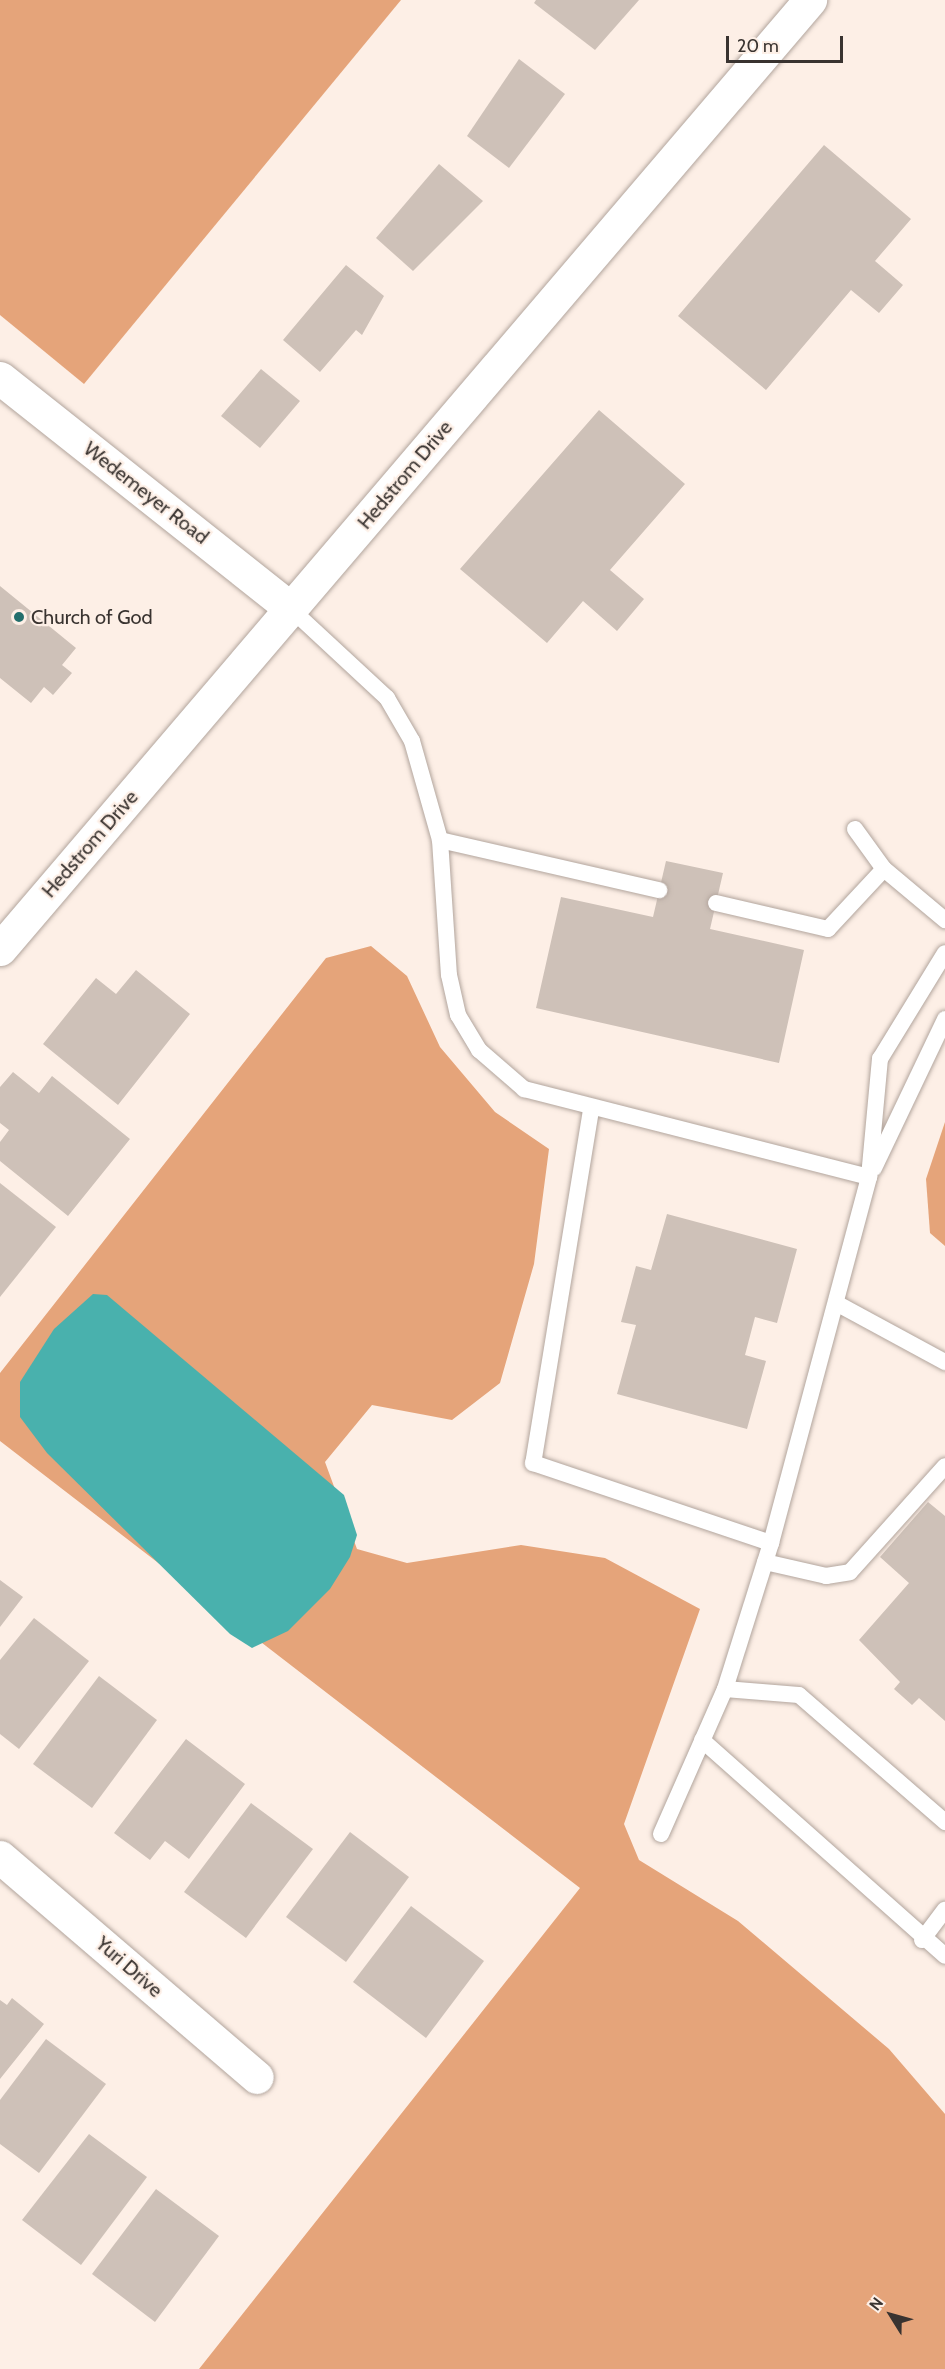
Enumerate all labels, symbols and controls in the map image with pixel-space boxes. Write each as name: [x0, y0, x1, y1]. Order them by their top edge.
scale bar: [729, 24, 846, 62]
text: 20 m: [737, 35, 779, 57]
street label: Hedstrom Drive: [353, 416, 457, 534]
street label: Wedemeyer Road: [79, 437, 213, 549]
place label: Church of God: [31, 605, 153, 629]
marker: Church of God: [12, 610, 26, 624]
street label: Hedstrom Drive: [37, 786, 143, 902]
street label: Yuri Drive: [91, 1932, 167, 2002]
north arrow: [861, 2285, 921, 2345]
text: N: [865, 2294, 887, 2314]

